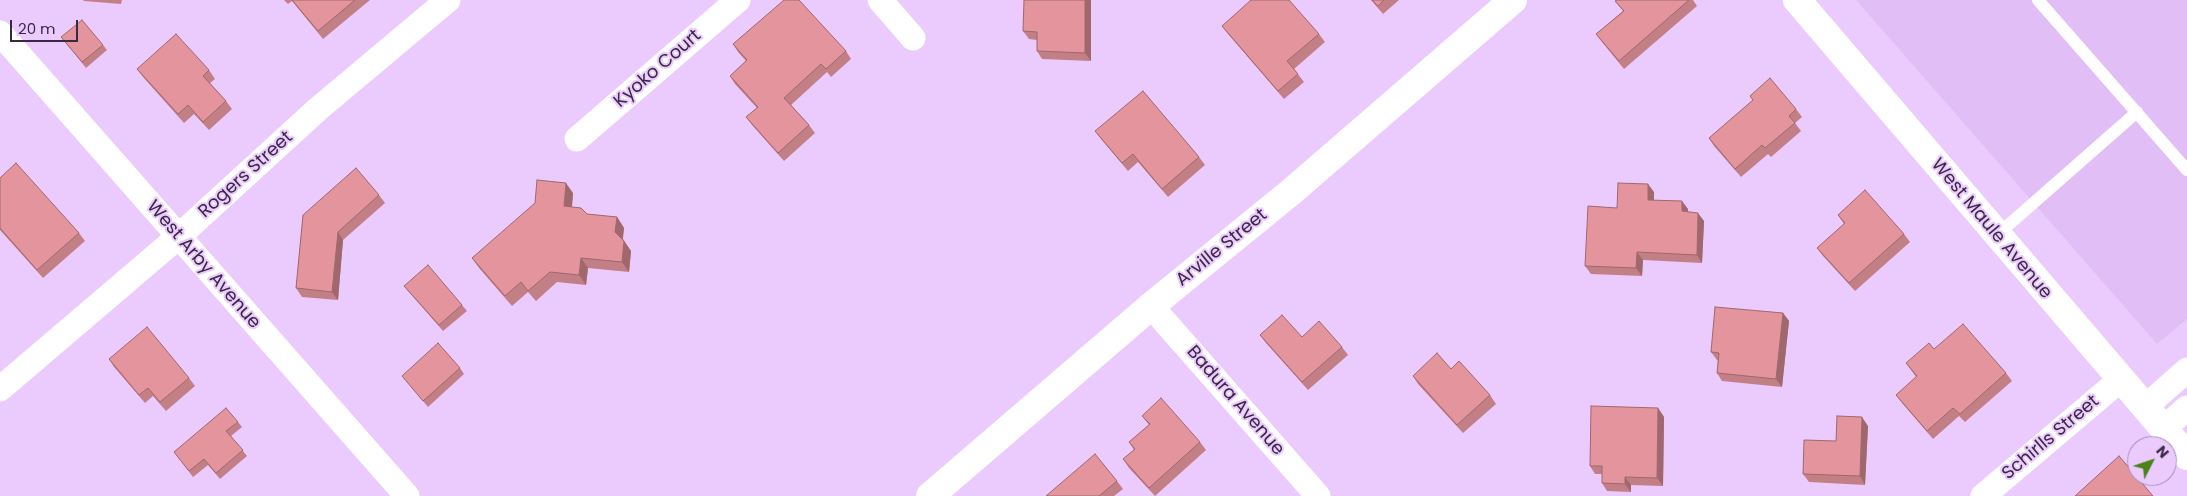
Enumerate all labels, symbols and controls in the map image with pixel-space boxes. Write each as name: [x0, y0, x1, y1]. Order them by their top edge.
scale bar: [12, 10, 80, 42]
text: 20 m: [18, 18, 56, 39]
street label: Kyoko Court: [610, 25, 706, 113]
street label: Rogers Street: [194, 127, 298, 223]
street label: West Maule Avenue: [1926, 154, 2056, 304]
street label: West Arby Avenue: [141, 196, 265, 334]
street label: Arville Street: [1172, 205, 1272, 291]
street label: Badura Avenue: [1182, 342, 1288, 460]
street label: Schirlls Street: [1998, 391, 2104, 485]
north arrow: [2127, 436, 2177, 486]
text: N: [2152, 441, 2174, 462]

